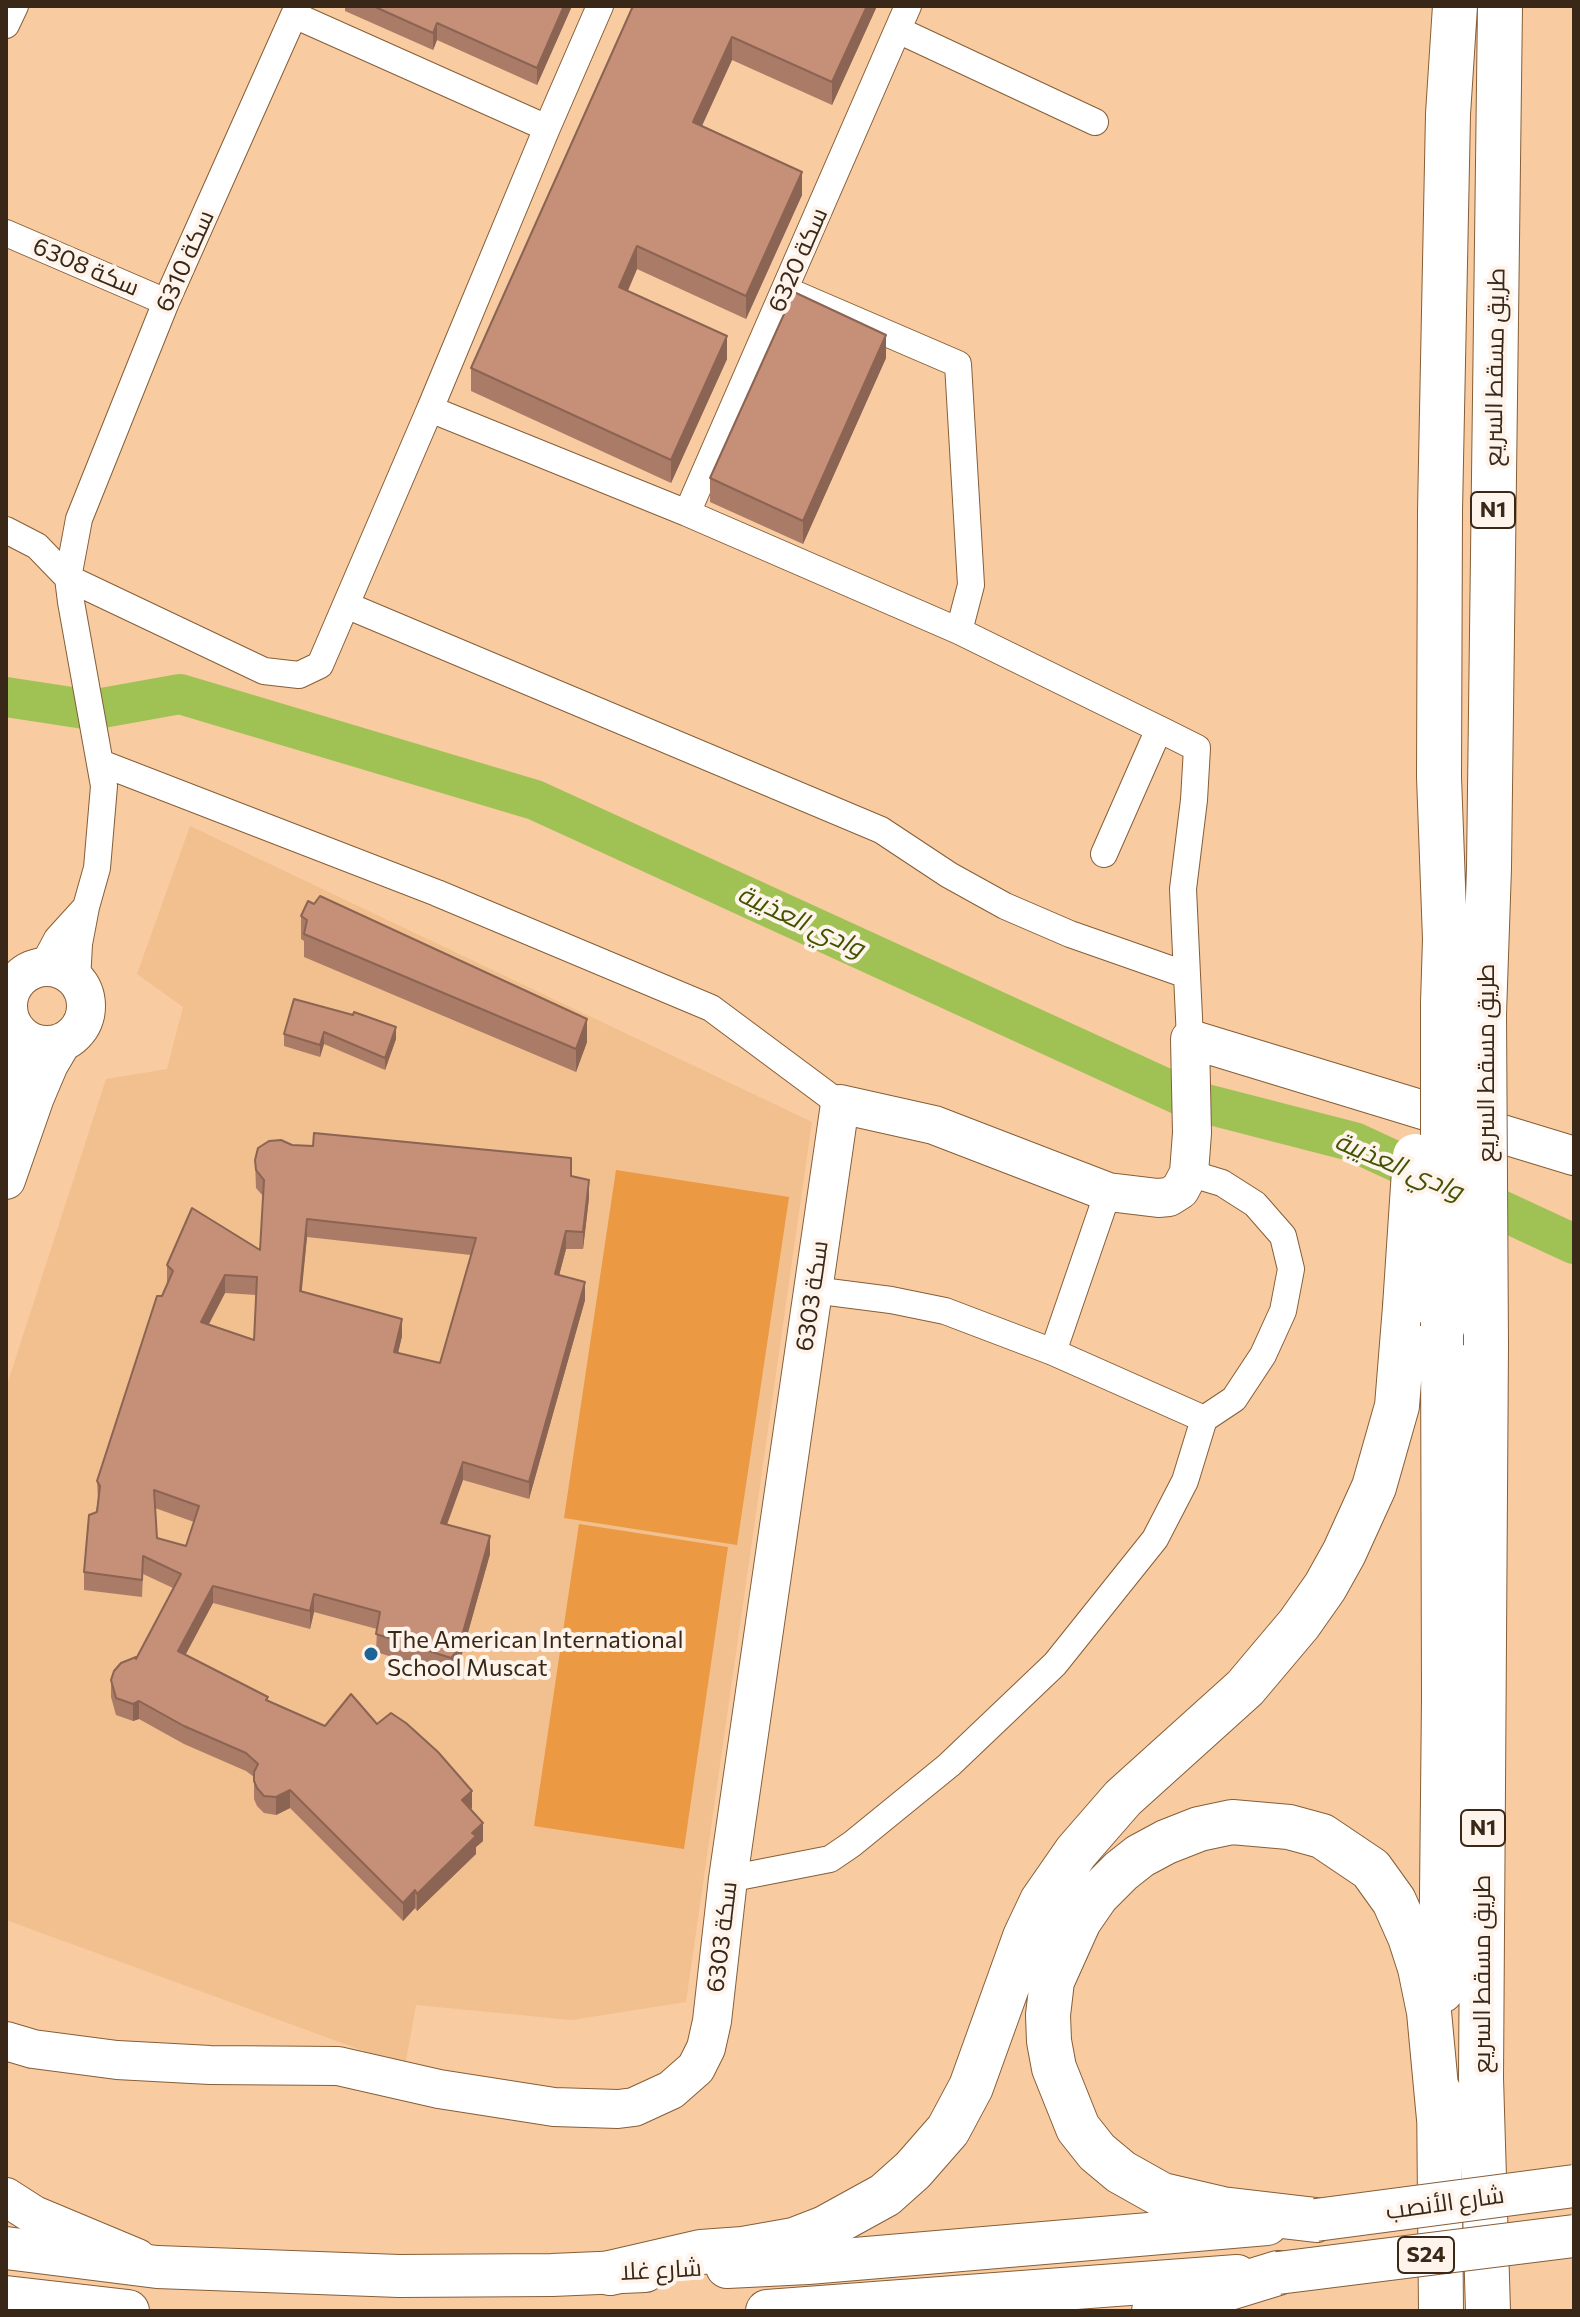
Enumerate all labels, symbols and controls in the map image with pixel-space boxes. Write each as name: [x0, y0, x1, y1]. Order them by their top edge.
street label: سكة 6320: [762, 203, 834, 317]
street label: سكة 6310: [150, 206, 220, 316]
street label: سكة 6308: [29, 232, 143, 302]
street label: طريق مسقط السريع: [1479, 268, 1511, 466]
road number: N1: [1471, 492, 1515, 528]
water label: وادي العذيبة: [733, 878, 869, 964]
street label: طريق مسقط السريع: [1472, 964, 1500, 1162]
water label: وادي العذيبة: [1330, 1125, 1468, 1207]
street label: سكة 6303: [790, 1239, 834, 1353]
place label: The American International School Muscat: [387, 1626, 684, 1682]
marker: The American International School Muscat: [362, 1645, 380, 1663]
road number: N1: [1461, 1810, 1505, 1846]
street label: طريق مسقط السريع: [1468, 1875, 1496, 2073]
street label: سكة 6303: [701, 1880, 743, 1994]
street label: شارع الأنصب: [1384, 2180, 1506, 2226]
road number: S24: [1398, 2237, 1454, 2273]
street label: شارع غلا: [620, 2253, 702, 2287]

